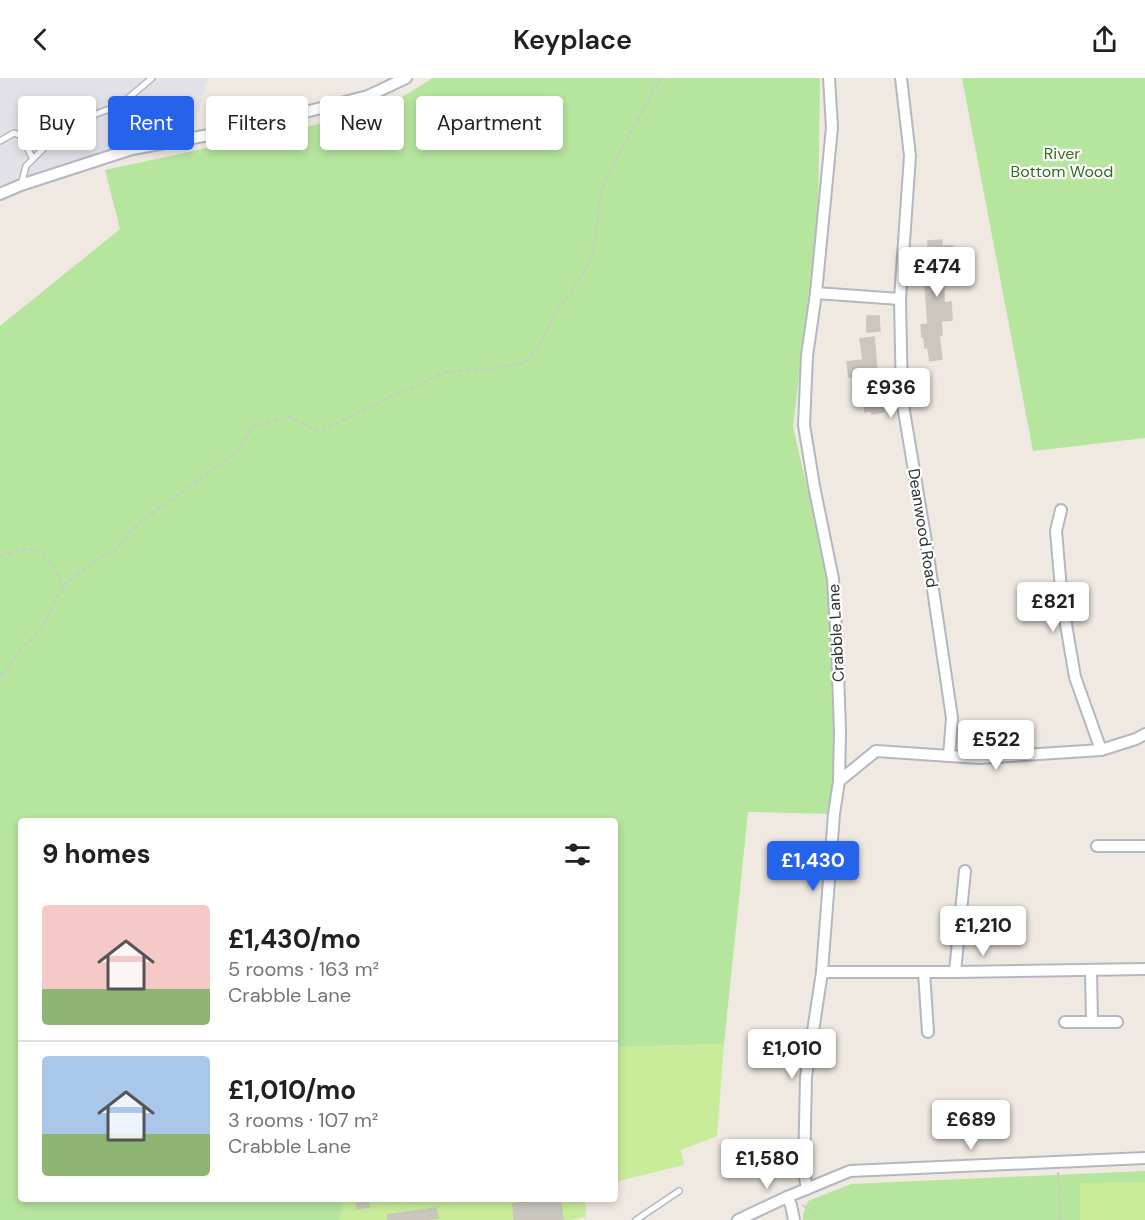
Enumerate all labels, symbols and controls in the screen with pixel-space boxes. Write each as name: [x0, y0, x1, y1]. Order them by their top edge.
text: Keyplace: [513, 22, 632, 57]
icon: back: [24, 23, 57, 56]
icon: share: [1088, 23, 1121, 56]
chip: Buy: [18, 96, 96, 150]
chip: Rent: [108, 96, 194, 150]
chip: Filters: [206, 96, 308, 150]
chip: New: [320, 96, 404, 150]
chip: Apartment: [416, 96, 563, 150]
park label: River Bottom Wood: [1011, 143, 1113, 182]
pin: £474: [901, 247, 973, 298]
text: £474: [913, 253, 961, 279]
pin: £936: [855, 368, 927, 419]
text: £936: [866, 374, 916, 400]
street label: Deanwood Road: [903, 467, 943, 589]
pin: £821: [1017, 582, 1089, 633]
street label: Crabble Lane: [823, 583, 849, 683]
text: £821: [1031, 588, 1075, 614]
pin: £522: [960, 720, 1032, 771]
text: £522: [972, 726, 1020, 752]
text: 9 homes: [42, 837, 151, 871]
icon: filters: [561, 838, 594, 871]
pin: £1,430: [764, 841, 862, 892]
text: £1,430: [781, 847, 845, 873]
pin: £1,210: [934, 906, 1032, 957]
text: £1,210: [954, 912, 1012, 938]
text: £1,430/mo: [228, 922, 361, 956]
icon: home: [90, 929, 162, 1001]
text: 5 rooms · 163 m²: [228, 956, 379, 982]
text: Crabble Lane: [228, 982, 351, 1008]
pin: £1,010: [743, 1029, 841, 1080]
text: £1,010: [762, 1035, 822, 1061]
text: £1,010/mo: [228, 1073, 356, 1107]
icon: home: [90, 1080, 162, 1152]
pin: £689: [935, 1100, 1007, 1151]
text: £689: [946, 1106, 996, 1132]
text: 3 rooms · 107 m²: [228, 1107, 378, 1133]
text: Crabble Lane: [228, 1133, 351, 1159]
pin: £1,580: [718, 1139, 816, 1190]
text: £1,580: [735, 1145, 799, 1171]

